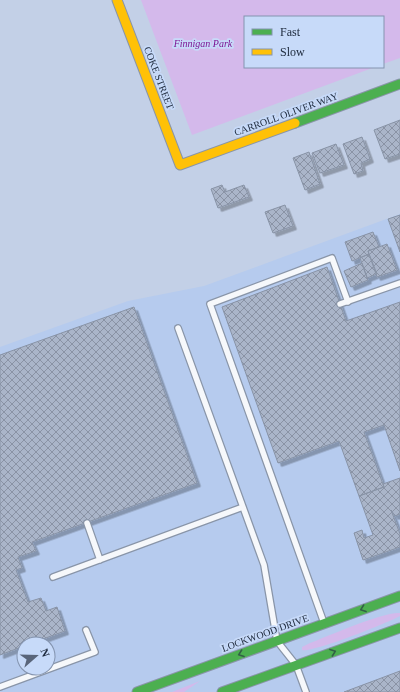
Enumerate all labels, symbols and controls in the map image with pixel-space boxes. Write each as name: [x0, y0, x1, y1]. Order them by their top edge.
legend: [244, 16, 384, 68]
text: Fast: [280, 25, 301, 39]
park label: Finnigan Park: [173, 38, 233, 49]
street label: COKE STREET: [142, 45, 176, 111]
text: Slow: [280, 45, 305, 59]
street label: CARROLL OLIVER WAY: [233, 90, 339, 138]
one-way arrow: [360, 604, 367, 613]
street label: LOCKWOOD DRIVE: [220, 612, 310, 654]
north arrow: [16, 636, 56, 676]
text: N: [38, 647, 52, 658]
one-way arrow: [329, 648, 336, 656]
one-way arrow: [238, 649, 245, 657]

